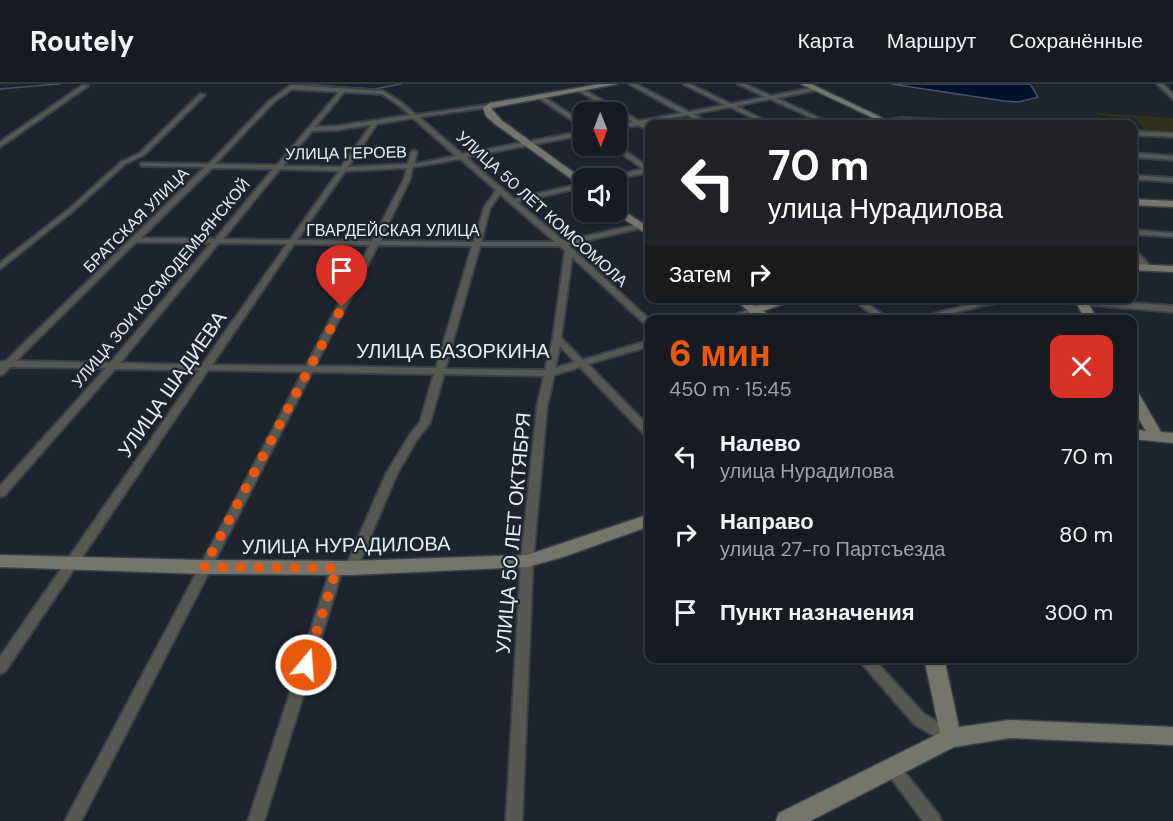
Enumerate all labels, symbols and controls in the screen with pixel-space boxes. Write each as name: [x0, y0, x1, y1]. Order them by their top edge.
text: Routely: [30, 23, 134, 60]
text: Карта: [798, 27, 854, 55]
text: Маршрут: [887, 27, 976, 55]
text: Сохранённые: [1009, 27, 1143, 55]
north arrow: [573, 102, 627, 156]
map controls: [573, 102, 627, 222]
street label: УЛИЦА 50 ЛЕТ КОМСОМОЛА: [452, 126, 632, 292]
text: 70 m: [768, 138, 869, 193]
street label: УЛИЦА ГЕРОЕВ: [285, 141, 407, 165]
icon: left: [669, 144, 747, 222]
street label: БРАТСКАЯ УЛИЦА: [79, 163, 193, 277]
button: sound: [573, 168, 627, 222]
street label: УЛИЦА ЗОИ КОСМОДЕМЬЯНСКОЙ: [67, 174, 255, 392]
text: улица Нурадилова: [768, 191, 1003, 226]
street label: ГВАРДЕЙСКАЯ УЛИЦА: [306, 220, 480, 241]
pin: [316, 245, 367, 307]
icon: arrive: [325, 254, 358, 287]
icon: right: [743, 258, 776, 291]
text: Затем: [669, 260, 731, 289]
street label: УЛИЦА ШАДИЕВА: [112, 305, 233, 462]
text: 6 мин: [669, 330, 771, 377]
button: close: [1050, 335, 1113, 398]
street label: УЛИЦА БАЗОРКИНА: [356, 338, 550, 364]
text: 450 m · 15:45: [669, 376, 792, 402]
street label: УЛИЦА 50 ЛЕТ ОКТЯБРЯ: [489, 411, 537, 655]
text: Налево: [720, 429, 801, 458]
icon: left: [669, 440, 702, 473]
text: 70 m: [1061, 442, 1113, 471]
text: улица Нурадилова: [720, 458, 894, 484]
text: Направо: [720, 507, 814, 536]
icon: right: [669, 518, 702, 551]
text: 80 m: [1059, 520, 1113, 549]
street label: УЛИЦА НУРАДИЛОВА: [241, 530, 451, 560]
text: улица 27-го Партсъезда: [720, 536, 945, 562]
icon: arrive: [669, 596, 702, 629]
text: Пункт назначения: [720, 598, 915, 627]
text: 300 m: [1044, 598, 1113, 627]
position arrow: [274, 633, 338, 697]

